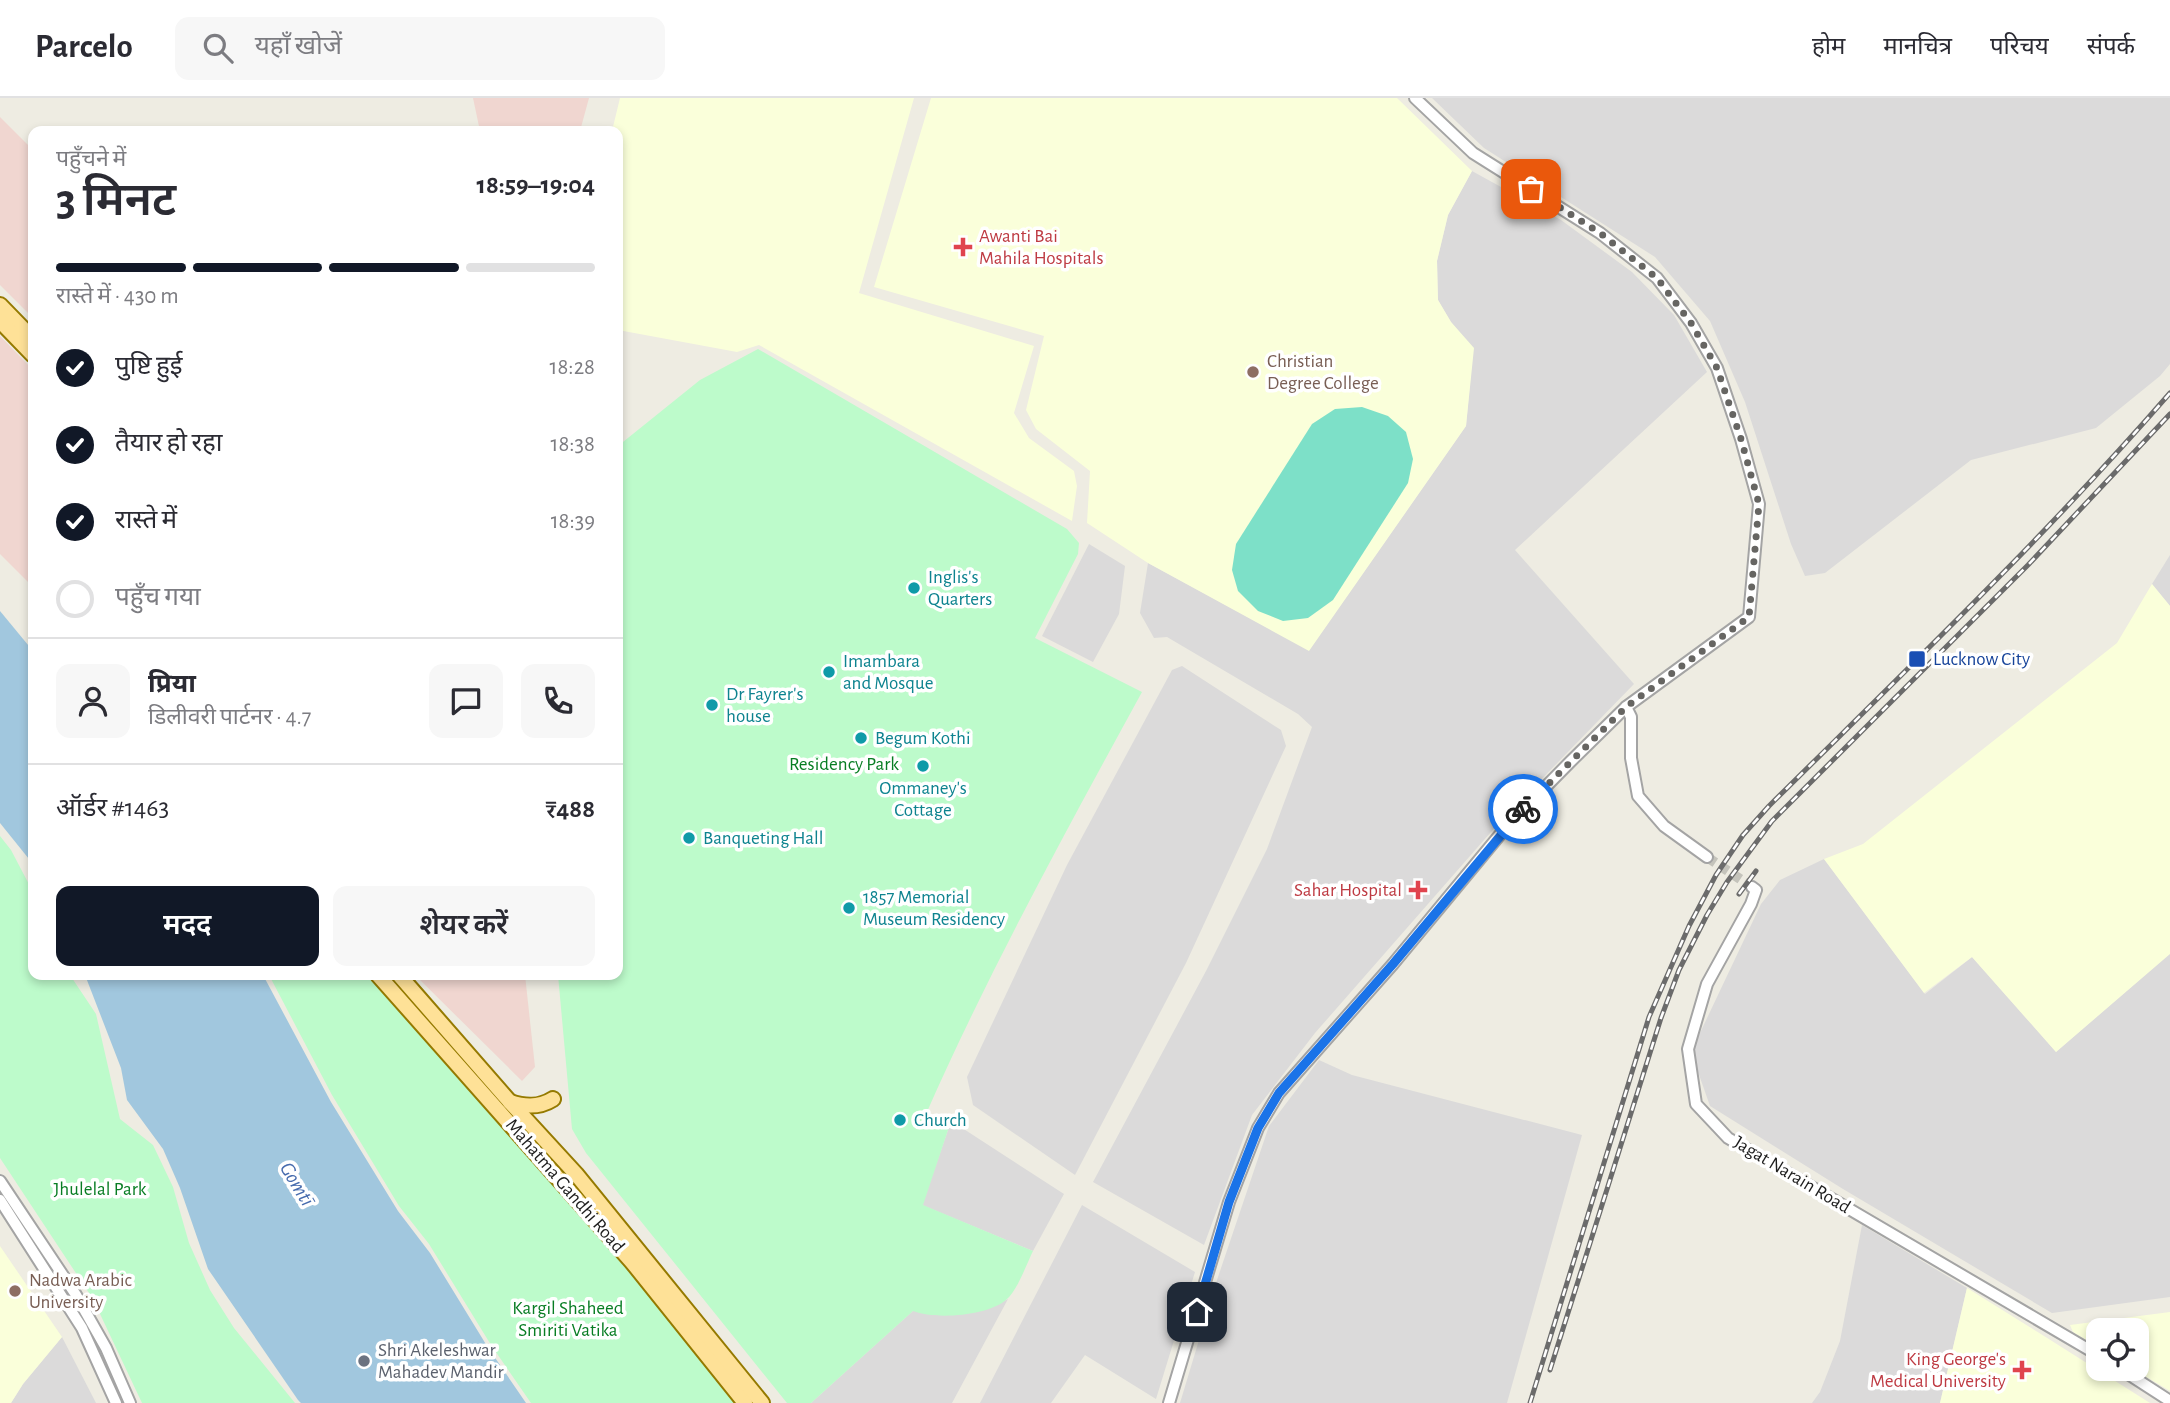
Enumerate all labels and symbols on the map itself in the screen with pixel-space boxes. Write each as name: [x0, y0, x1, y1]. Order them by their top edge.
pin: [1501, 159, 1561, 219]
place label: Awanti Bai Mahila Hospitals: [979, 227, 1103, 268]
marker: Awanti Bai Mahila Hospitals: [953, 237, 973, 257]
place label: Christian Degree College: [1267, 352, 1379, 393]
marker: Christian Degree College: [1245, 364, 1261, 380]
place label: Inglis's Quarters: [928, 568, 992, 609]
marker: Inglis's Quarters: [906, 580, 922, 596]
marker: Lucknow City: [1907, 649, 1927, 669]
place label: Lucknow City: [1933, 650, 2030, 669]
place label: Imambara and Mosque: [843, 652, 933, 693]
marker: Imambara and Mosque: [821, 664, 837, 680]
place label: Dr Fayrer's house: [726, 685, 803, 726]
marker: Dr Fayrer's house: [704, 697, 720, 713]
place label: Begum Kothi: [875, 729, 971, 748]
marker: Begum Kothi: [853, 730, 869, 746]
park label: Residency Park: [789, 755, 899, 774]
marker: Ommaney's Cottage: [915, 758, 931, 774]
courier: [1488, 774, 1558, 844]
place label: Ommaney's Cottage: [879, 779, 967, 820]
place label: Banqueting Hall: [703, 829, 823, 848]
marker: Banqueting Hall: [681, 830, 697, 846]
marker: Sahar Hospital: [1408, 880, 1428, 900]
place label: Sahar Hospital: [1294, 881, 1402, 900]
place label: 1857 Memorial Museum Residency: [863, 888, 1005, 929]
marker: 1857 Memorial Museum Residency: [841, 900, 857, 916]
place label: Church: [914, 1111, 967, 1130]
marker: Church: [892, 1112, 908, 1128]
street label: Mahatma Gandhi Road: [502, 1116, 628, 1257]
street label: Jagat Narain Road: [1730, 1133, 1854, 1217]
water label: Gomtī: [276, 1159, 319, 1211]
park label: Jhulelal Park: [54, 1180, 147, 1199]
place label: Nadwa Arabic University: [29, 1271, 132, 1312]
pin: [1167, 1282, 1227, 1342]
marker: Nadwa Arabic University: [7, 1283, 23, 1299]
park label: Kargil Shaheed Smiriti Vatika: [512, 1299, 624, 1340]
place label: Shri Akeleshwar Mahadev Mandir: [378, 1341, 504, 1382]
place label: King George's Medical University: [1870, 1350, 2006, 1391]
marker: Shri Akeleshwar Mahadev Mandir: [356, 1353, 372, 1369]
marker: King George's Medical University: [2012, 1360, 2032, 1380]

